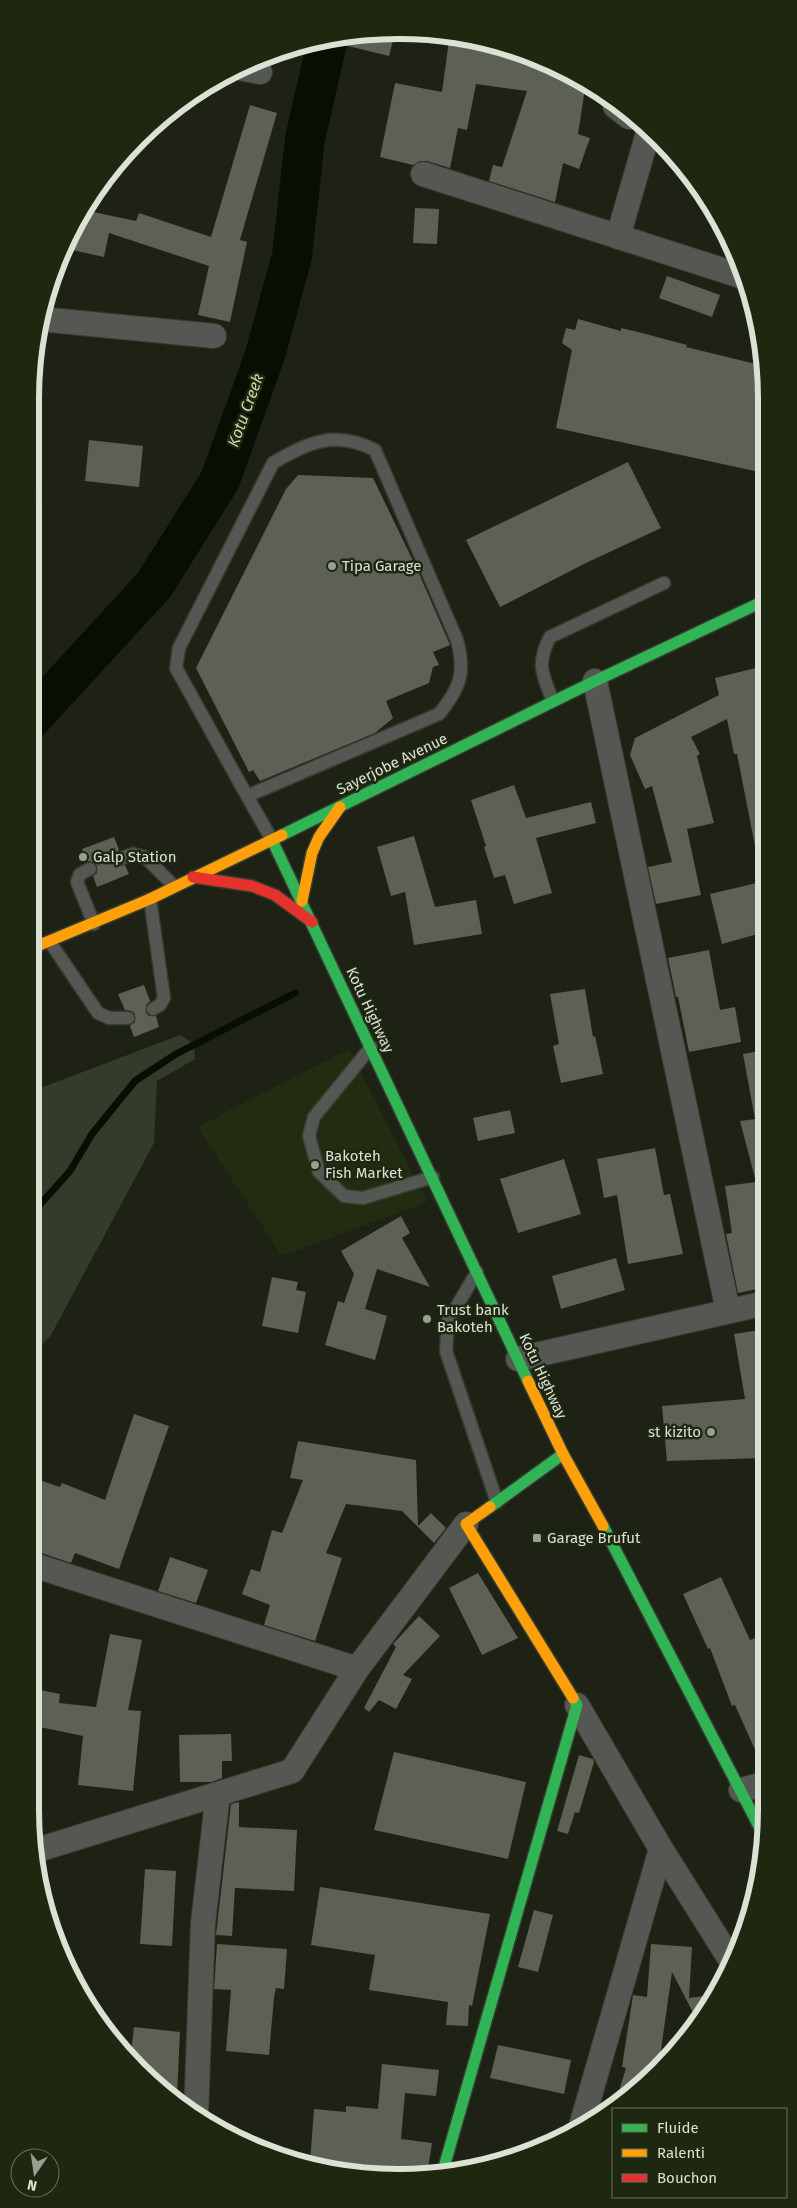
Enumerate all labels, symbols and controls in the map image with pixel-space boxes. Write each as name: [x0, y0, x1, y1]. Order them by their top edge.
water label: Kotu Creek: [223, 371, 268, 450]
place label: Tipa Garage: [342, 557, 422, 575]
marker: Tipa Garage: [326, 560, 338, 572]
street label: Sayerjobe Avenue: [334, 729, 450, 799]
place label: Galp Station: [93, 848, 177, 866]
marker: Galp Station: [77, 851, 89, 863]
street label: Kotu Highway: [342, 964, 398, 1056]
place label: Bakoteh Fish Market: [325, 1147, 403, 1182]
marker: Bakoteh Fish Market: [309, 1159, 321, 1171]
place label: Trust bank Bakoteh: [437, 1301, 509, 1336]
marker: Trust bank Bakoteh: [421, 1313, 433, 1325]
street label: Kotu Highway: [515, 1330, 571, 1422]
place label: st kizito: [648, 1423, 701, 1441]
marker: st kizito: [705, 1426, 717, 1438]
place label: Garage Brufut: [547, 1529, 641, 1547]
marker: Garage Brufut: [531, 1532, 543, 1544]
legend: [612, 2108, 787, 2198]
text: Fluide: [657, 2119, 699, 2137]
text: Ralenti: [657, 2144, 705, 2162]
north arrow: [10, 2148, 60, 2198]
text: Bouchon: [657, 2169, 717, 2187]
text: N: [26, 2176, 39, 2195]

